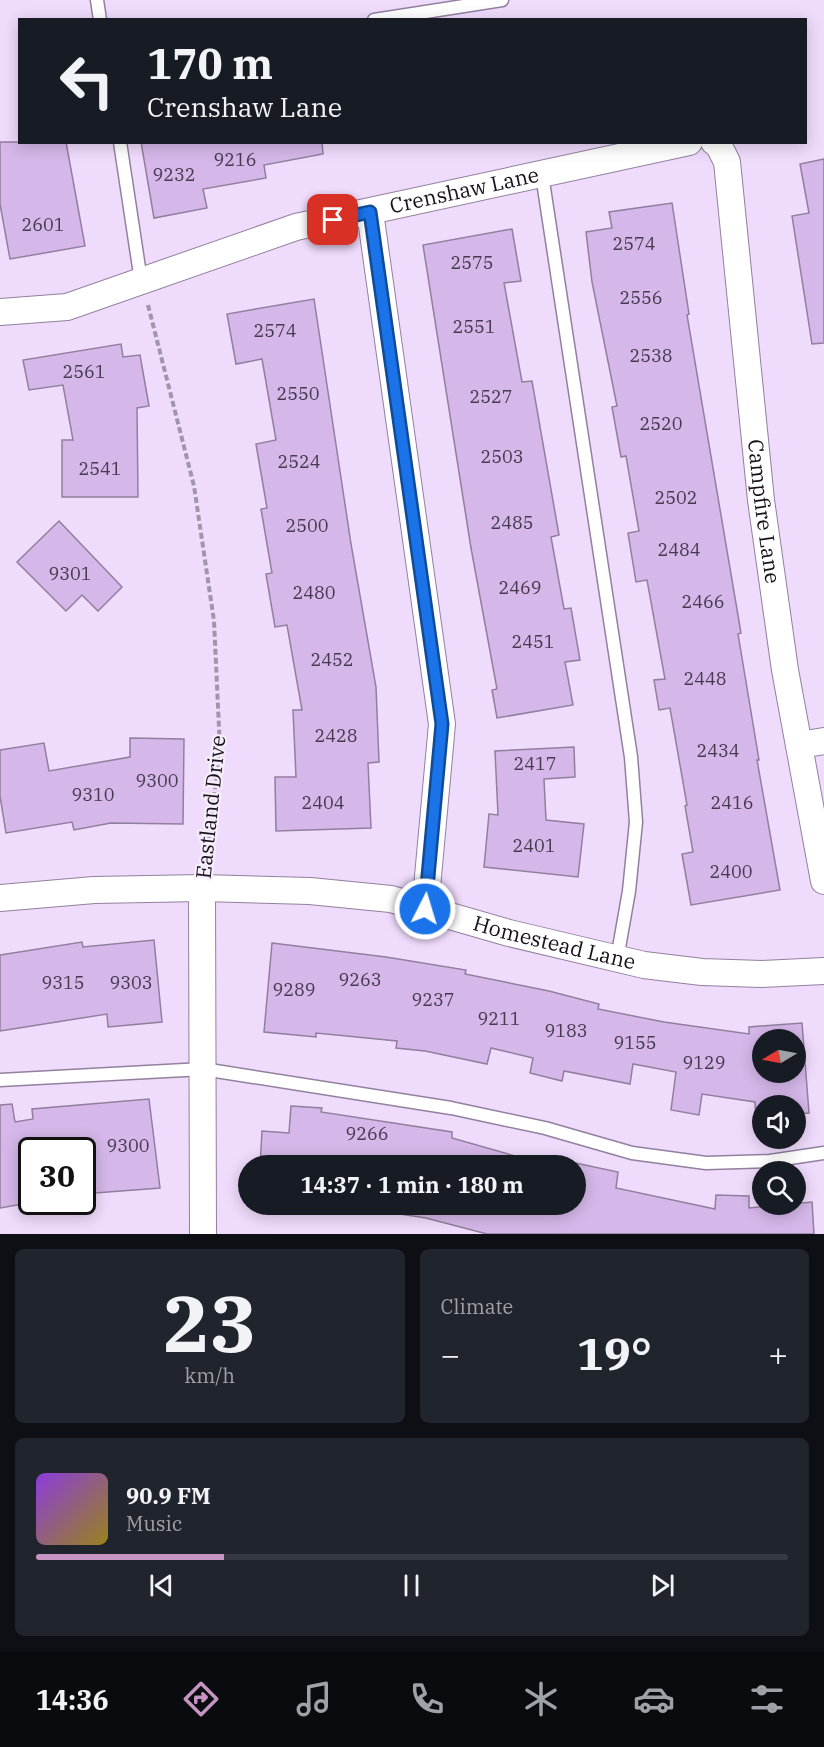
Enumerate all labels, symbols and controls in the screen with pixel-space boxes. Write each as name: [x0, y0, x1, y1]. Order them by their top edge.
text: 170 m: [147, 36, 273, 91]
icon: left: [48, 42, 126, 120]
text: Crenshaw Lane: [147, 89, 342, 124]
house number: 9216: [213, 148, 257, 171]
street label: Crenshaw Lane: [387, 160, 541, 219]
house number: 9232: [152, 163, 196, 186]
pin: [307, 194, 358, 245]
icon: arrive: [316, 203, 349, 236]
house number: 2601: [21, 213, 65, 236]
house number: 2574: [612, 232, 656, 255]
house number: 2575: [450, 251, 494, 274]
house number: 2556: [619, 286, 663, 309]
house number: 2551: [452, 315, 496, 338]
house number: 2574: [253, 319, 297, 342]
house number: 2538: [629, 344, 673, 367]
house number: 2561: [62, 360, 106, 383]
house number: 2550: [276, 382, 320, 405]
house number: 2527: [469, 385, 513, 408]
house number: 2520: [639, 412, 683, 435]
street label: Campfire Lane: [742, 438, 788, 585]
house number: 2503: [480, 445, 524, 468]
house number: 2524: [277, 450, 321, 473]
house number: 2541: [78, 457, 122, 480]
house number: 2502: [654, 486, 698, 509]
house number: 2485: [490, 511, 534, 534]
house number: 2500: [285, 514, 329, 537]
house number: 2484: [657, 538, 701, 561]
house number: 9301: [48, 562, 92, 585]
house number: 2469: [498, 576, 542, 599]
house number: 2480: [292, 581, 336, 604]
house number: 2466: [681, 590, 725, 613]
house number: 2451: [511, 630, 555, 653]
house number: 2452: [310, 648, 354, 671]
house number: 2448: [683, 667, 727, 690]
house number: 2428: [314, 724, 358, 747]
street label: Eastland Drive: [189, 734, 231, 880]
house number: 2434: [696, 739, 740, 762]
house number: 2417: [513, 752, 557, 775]
house number: 9300: [135, 769, 179, 792]
house number: 9310: [71, 783, 115, 806]
house number: 2404: [301, 791, 345, 814]
house number: 2416: [710, 791, 754, 814]
house number: 2401: [512, 834, 556, 857]
house number: 2400: [709, 860, 753, 883]
position arrow: [393, 877, 457, 941]
street label: Homestead Lane: [470, 908, 639, 976]
house number: 9263: [338, 968, 382, 991]
house number: 9315: [41, 971, 85, 994]
house number: 9303: [109, 971, 153, 994]
house number: 9289: [272, 978, 316, 1001]
house number: 9237: [411, 988, 455, 1011]
house number: 9211: [477, 1007, 521, 1030]
house number: 9183: [544, 1019, 588, 1042]
north arrow: [752, 1029, 806, 1083]
map controls: [752, 1029, 806, 1215]
house number: 9155: [613, 1031, 657, 1054]
house number: 9129: [682, 1051, 726, 1074]
button: sound: [752, 1095, 806, 1149]
house number: 9266: [345, 1122, 389, 1145]
house number: 9300: [106, 1134, 150, 1157]
speed limit sign: 30: [18, 1137, 96, 1215]
button: search: [752, 1161, 806, 1215]
text: 14:37 · 1 min · 180 m: [300, 1170, 524, 1199]
text: 23: [163, 1272, 257, 1373]
text: Climate: [441, 1293, 513, 1320]
text: 19°: [577, 1324, 652, 1382]
text: −: [441, 1333, 460, 1376]
text: +: [768, 1333, 788, 1376]
text: km/h: [184, 1362, 235, 1389]
text: 90.9 FM: [126, 1481, 211, 1510]
text: Music: [126, 1510, 182, 1537]
icon: previous: [145, 1569, 178, 1602]
icon: pause: [395, 1569, 428, 1602]
icon: next: [646, 1569, 679, 1602]
icon: directions: [180, 1678, 222, 1720]
icon: music: [293, 1678, 335, 1720]
icon: phone: [406, 1678, 448, 1720]
icon: climate: [520, 1678, 562, 1720]
icon: car: [633, 1678, 675, 1720]
icon: filters: [746, 1678, 788, 1720]
text: 14:36: [36, 1682, 109, 1717]

